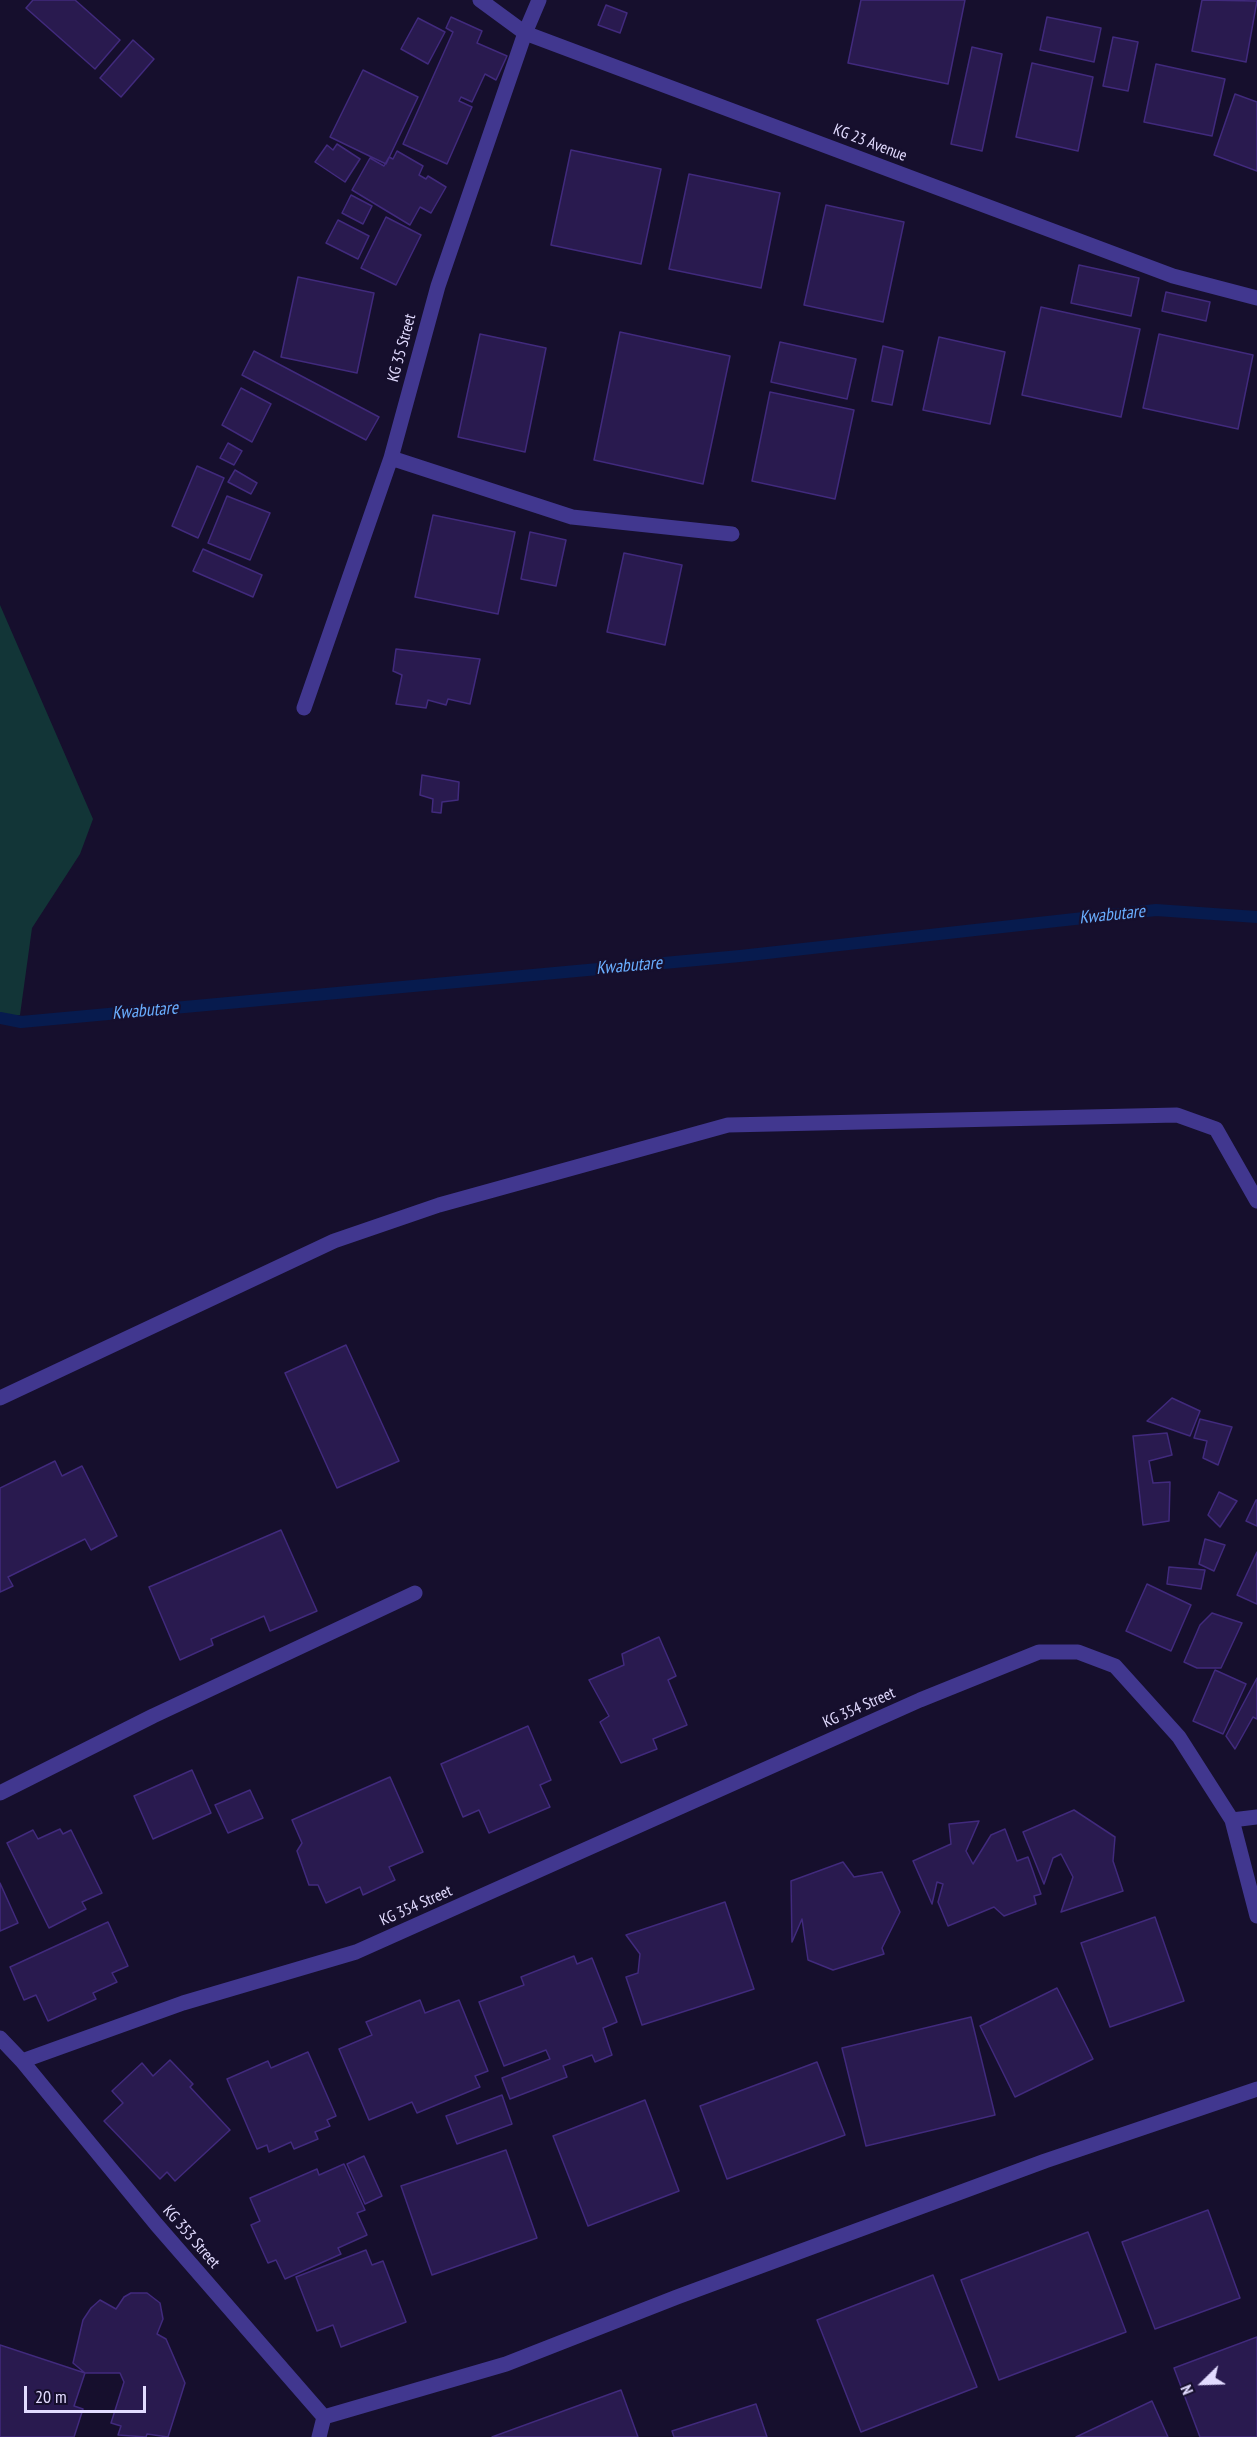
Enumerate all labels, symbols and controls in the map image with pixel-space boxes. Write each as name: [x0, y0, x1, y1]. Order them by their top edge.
street label: KG 23 Avenue: [831, 120, 909, 166]
street label: KG 35 Street: [384, 312, 420, 384]
water label: Kwabutare: [1078, 901, 1146, 929]
water label: Kwabutare: [595, 952, 663, 980]
water label: Kwabutare: [111, 997, 179, 1025]
street label: KG 354 Street: [820, 1684, 898, 1732]
street label: KG 354 Street: [377, 1882, 455, 1930]
street label: KG 353 Street: [159, 2202, 223, 2272]
north arrow: [1173, 2353, 1233, 2413]
scale bar: [27, 2374, 148, 2412]
text: N: [1176, 2382, 1197, 2398]
text: 20 m: [35, 2385, 67, 2408]

